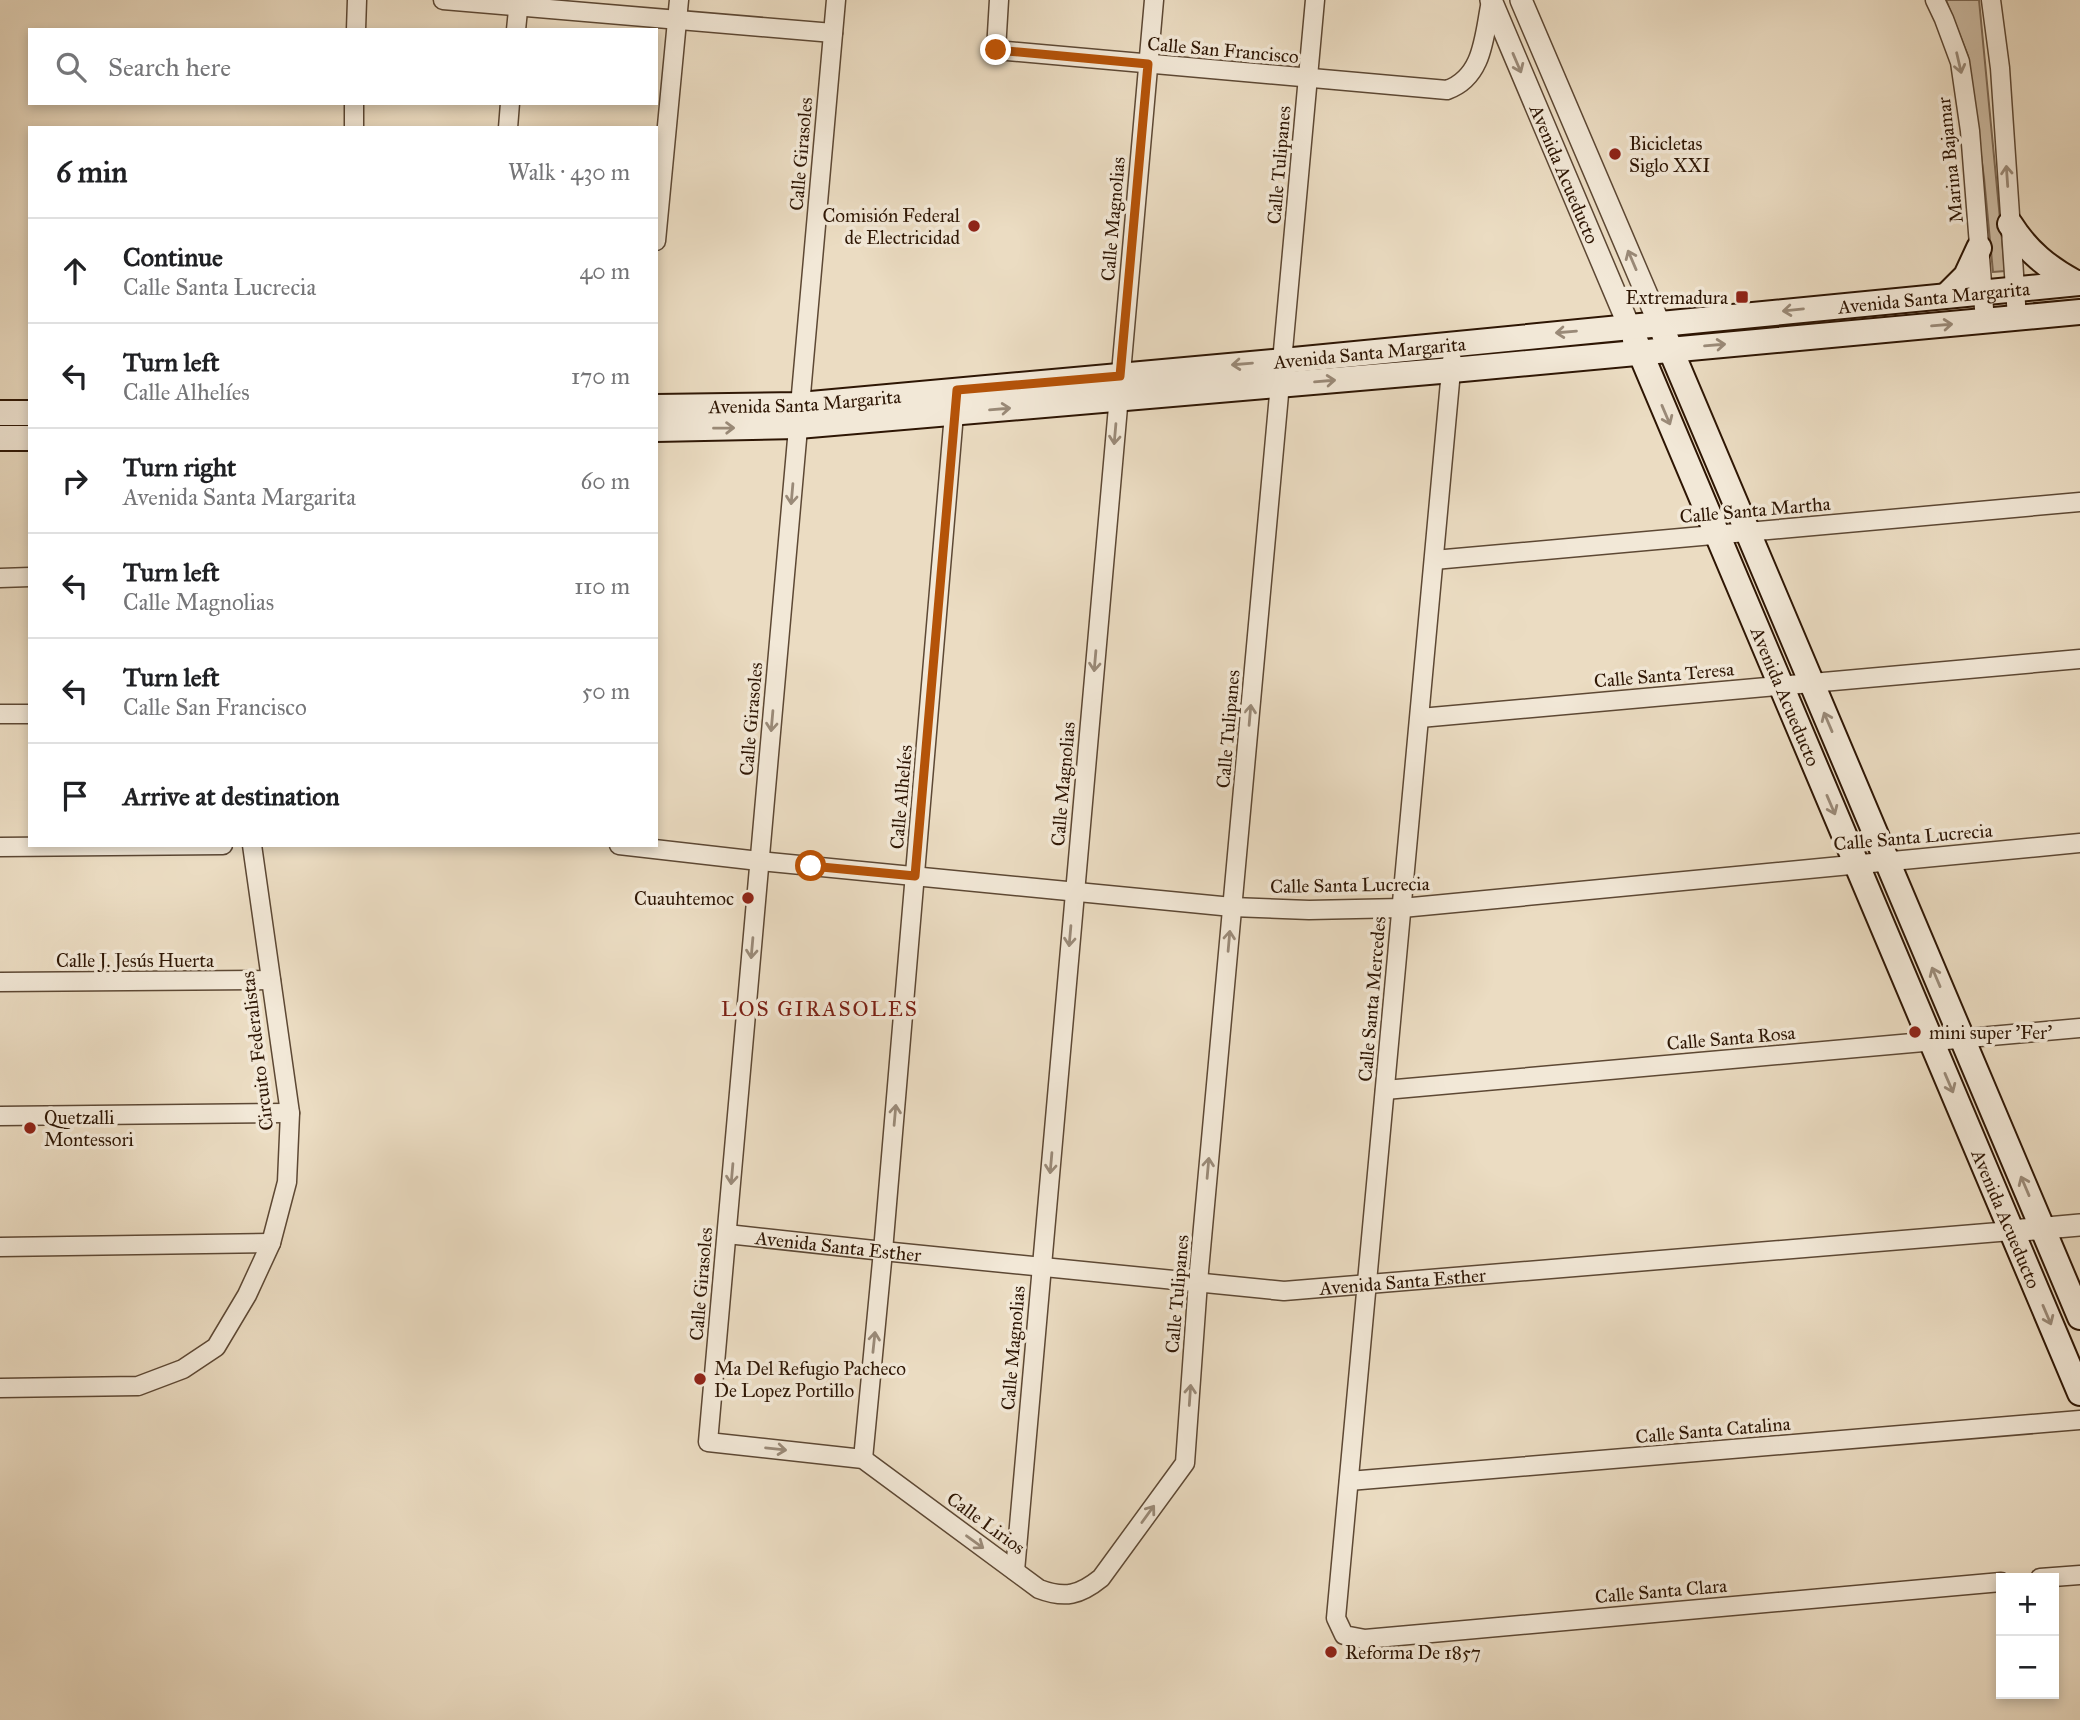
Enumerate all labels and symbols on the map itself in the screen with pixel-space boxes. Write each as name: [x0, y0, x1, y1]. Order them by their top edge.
street label: Calle San Francisco: [1146, 32, 1300, 68]
route end: [980, 34, 1011, 65]
one-way arrow: [1953, 51, 1966, 74]
one-way arrow: [1512, 52, 1525, 73]
street label: Marina Bajamar: [1932, 95, 1968, 224]
street label: Calle Girasoles: [785, 96, 817, 212]
street label: Avenida Acueducto: [1525, 100, 1604, 247]
street label: Calle Tulipanes: [1262, 105, 1296, 225]
place label: Bicicletas Siglo XXI: [1629, 132, 1711, 178]
marker: Bicicletas Siglo XXI: [1607, 146, 1623, 162]
street label: Calle Magnolias: [1096, 156, 1131, 282]
one-way arrow: [2000, 166, 2013, 188]
place label: Comisión Federal de Electricidad: [822, 204, 961, 249]
marker: Comisión Federal de Electricidad: [966, 218, 982, 234]
one-way arrow: [1625, 250, 1638, 271]
street label: Avenida Santa Margarita: [1836, 276, 2032, 318]
place label: Extremadura: [1626, 286, 1729, 309]
marker: Extremadura: [1734, 289, 1750, 305]
one-way arrow: [1782, 303, 1804, 316]
one-way arrow: [1930, 318, 1952, 331]
one-way arrow: [1555, 325, 1578, 338]
street label: Avenida Santa Margarita: [1272, 332, 1468, 373]
one-way arrow: [1703, 338, 1726, 351]
one-way arrow: [1231, 358, 1254, 371]
one-way arrow: [1313, 374, 1335, 387]
street label: Avenida Santa Margarita: [707, 384, 903, 418]
one-way arrow: [988, 402, 1011, 415]
one-way arrow: [1661, 404, 1674, 426]
one-way arrow: [713, 421, 736, 435]
one-way arrow: [1108, 422, 1121, 445]
one-way arrow: [785, 483, 798, 505]
street label: Calle Santa Martha: [1679, 492, 1832, 528]
street label: Avenida Acueducto: [1746, 623, 1825, 770]
one-way arrow: [1088, 649, 1101, 671]
street label: Calle Santa Teresa: [1593, 657, 1736, 693]
street label: Calle Girasoles: [735, 661, 767, 777]
street label: Calle Tulipanes: [1211, 669, 1245, 789]
one-way arrow: [1244, 704, 1257, 727]
one-way arrow: [765, 709, 778, 732]
one-way arrow: [1821, 712, 1834, 733]
street label: Calle Magnolias: [1046, 721, 1081, 847]
street label: Calle Alhelíes: [885, 744, 917, 850]
one-way arrow: [1826, 794, 1839, 816]
street label: Calle Santa Lucrecia: [1833, 819, 1994, 855]
route start: [795, 850, 826, 881]
street label: Calle Santa Lucrecia: [1270, 872, 1431, 898]
place label: Cuauhtemoc: [634, 887, 734, 910]
marker: Cuauhtemoc: [740, 890, 756, 906]
street label: Calle Santa Mercedes: [1353, 915, 1391, 1083]
one-way arrow: [1064, 924, 1077, 947]
one-way arrow: [1223, 931, 1236, 953]
one-way arrow: [745, 936, 758, 958]
street label: Calle J. Jesús Huerta: [56, 949, 215, 973]
one-way arrow: [1929, 966, 1942, 988]
street label: Circuito Federalistas: [236, 970, 278, 1132]
district label: LOS GIRASOLES: [721, 996, 919, 1022]
street label: Calle Santa Rosa: [1666, 1021, 1797, 1055]
place label: mini super 'Fer': [1929, 1021, 2052, 1044]
marker: mini super 'Fer': [1907, 1024, 1923, 1040]
one-way arrow: [1943, 1071, 1956, 1093]
one-way arrow: [889, 1105, 902, 1127]
place label: Quetzalli Montessori: [44, 1106, 134, 1151]
marker: Quetzalli Montessori: [22, 1120, 38, 1136]
street label: Avenida Acueducto: [1966, 1145, 2046, 1292]
one-way arrow: [1044, 1151, 1057, 1173]
one-way arrow: [1202, 1157, 1215, 1180]
one-way arrow: [725, 1162, 738, 1185]
one-way arrow: [2018, 1176, 2031, 1197]
street label: Calle Girasoles: [685, 1226, 717, 1342]
street label: Avenida Santa Esther: [753, 1226, 923, 1266]
street label: Calle Tulipanes: [1160, 1234, 1194, 1354]
street label: Avenida Santa Esther: [1318, 1263, 1488, 1300]
street label: Calle Magnolias: [996, 1285, 1031, 1411]
one-way arrow: [2041, 1303, 2054, 1325]
one-way arrow: [868, 1331, 881, 1354]
place label: Ma Del Refugio Pacheco De Lopez Portillo: [714, 1357, 906, 1402]
marker: Ma Del Refugio Pacheco De Lopez Portillo: [692, 1371, 708, 1387]
one-way arrow: [1184, 1384, 1197, 1406]
street label: Calle Santa Catalina: [1634, 1412, 1792, 1448]
one-way arrow: [764, 1443, 786, 1456]
street label: Calle Lirios: [942, 1487, 1030, 1559]
one-way arrow: [1141, 1505, 1155, 1524]
one-way arrow: [966, 1534, 984, 1549]
street label: Calle Santa Clara: [1594, 1574, 1729, 1608]
place label: Reforma De 1857: [1345, 1641, 1481, 1664]
marker: Reforma De 1857: [1323, 1644, 1339, 1660]

